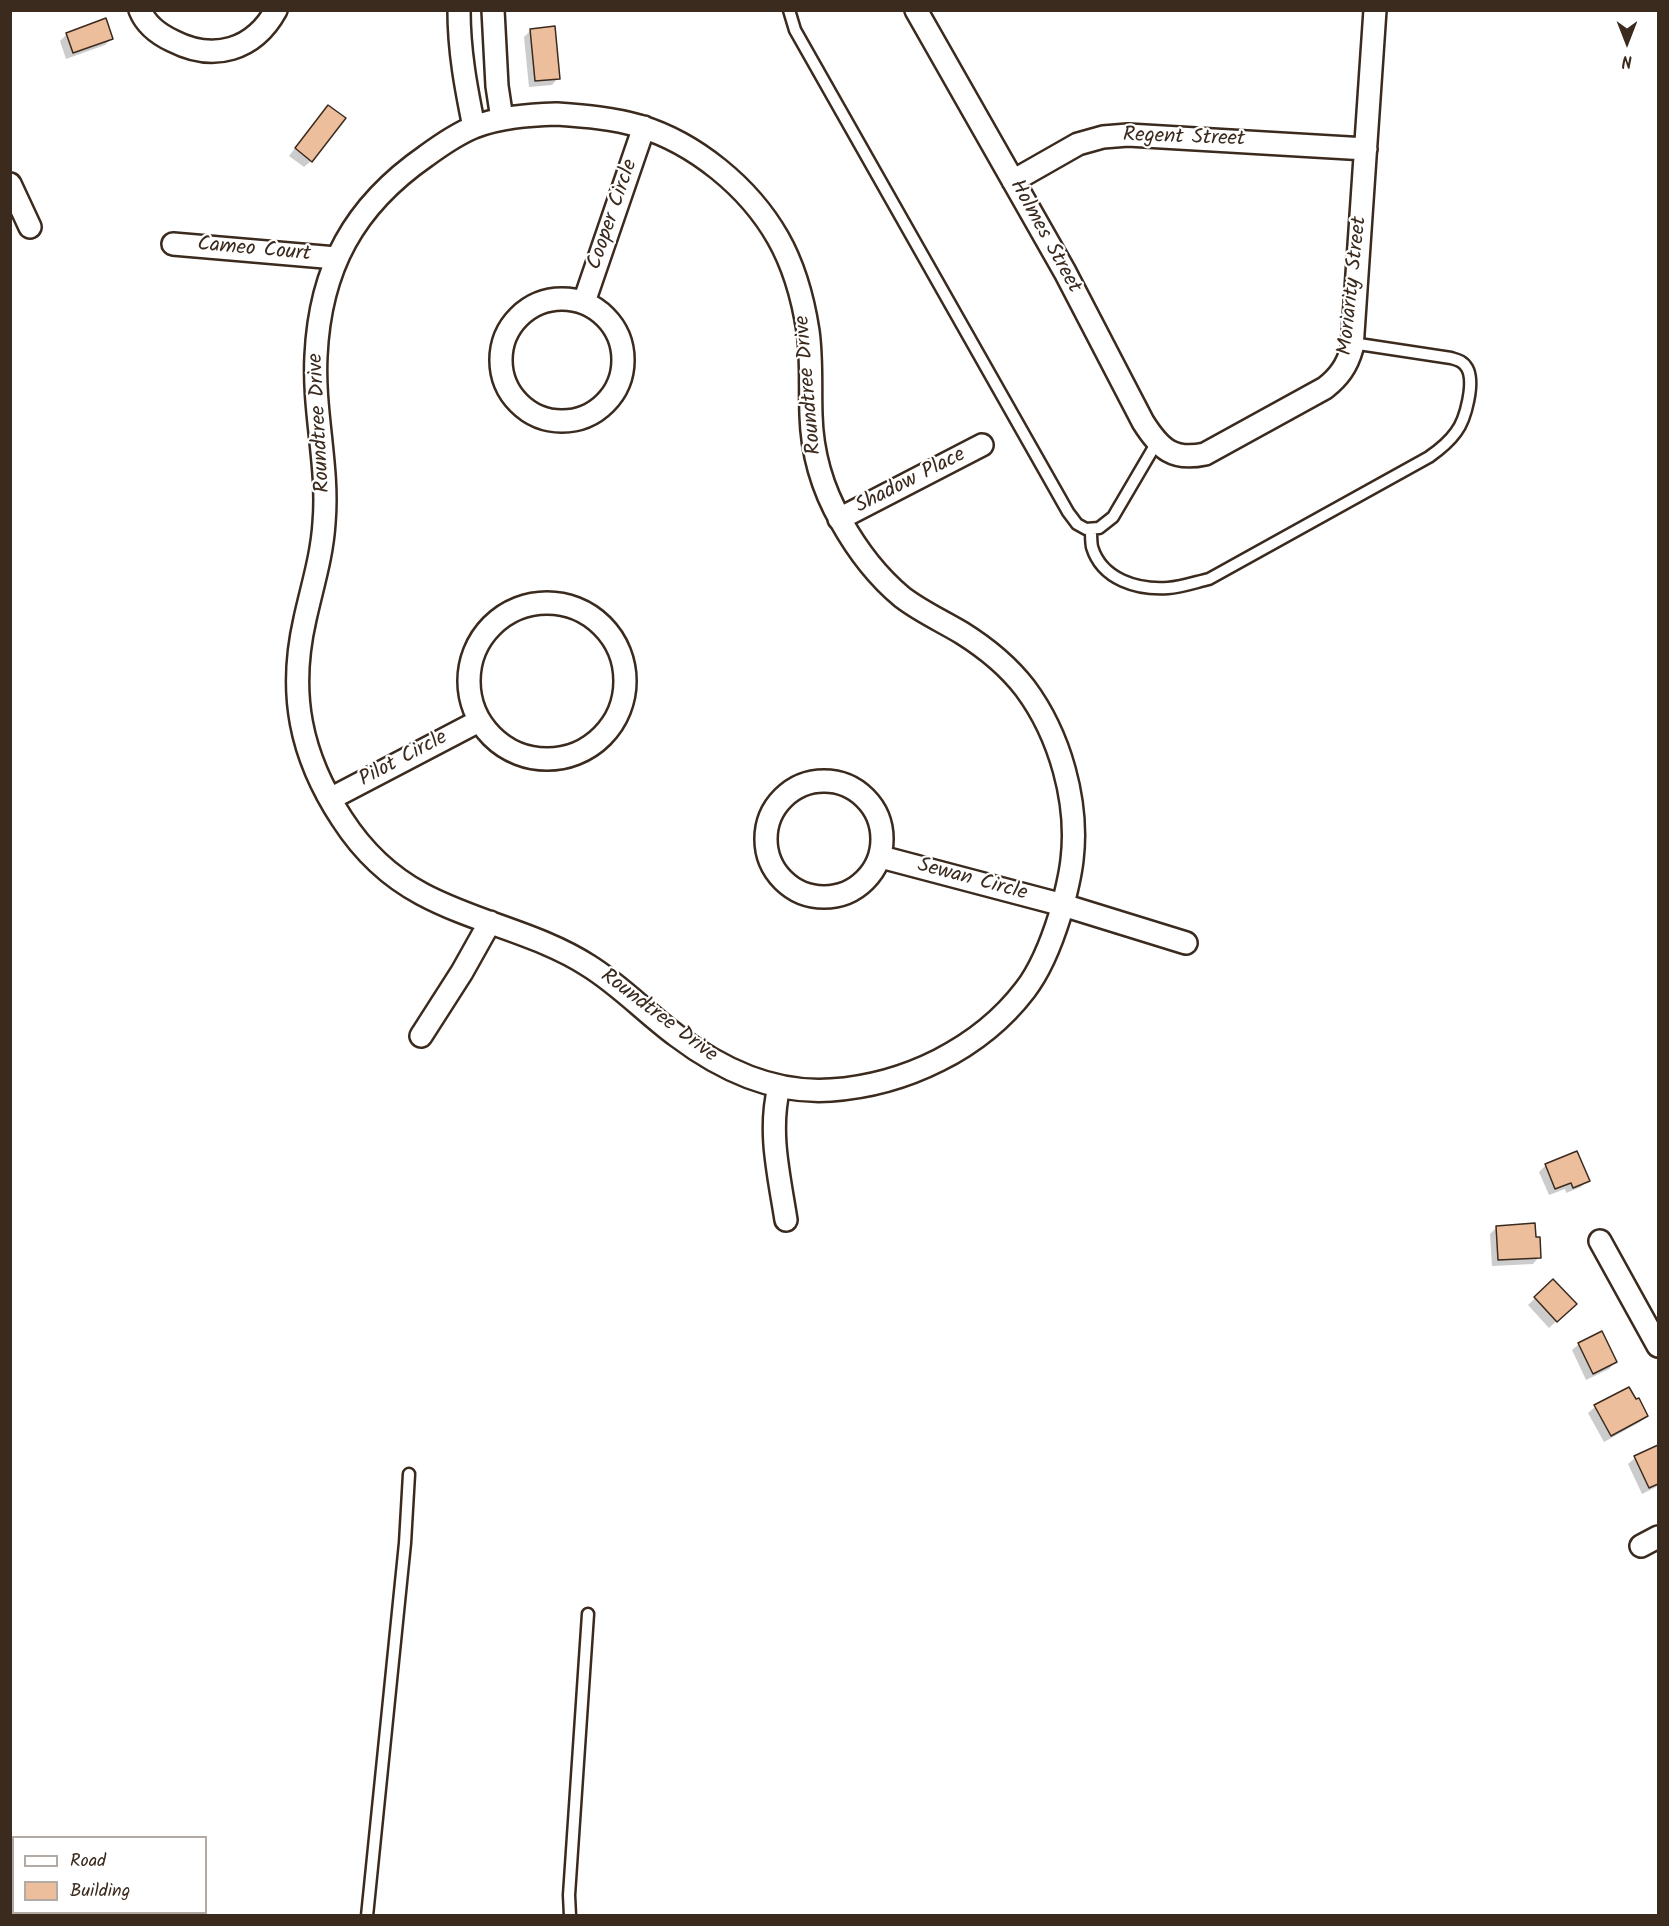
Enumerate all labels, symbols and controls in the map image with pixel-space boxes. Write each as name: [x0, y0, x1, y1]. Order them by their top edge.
north arrow: [1597, 12, 1657, 72]
text: N: [1622, 48, 1632, 73]
street label: Regent Street: [1123, 124, 1245, 154]
street label: Cooper Circle: [583, 157, 645, 273]
street label: Holmes Street: [1003, 176, 1085, 298]
street label: Moriarity Street: [1334, 215, 1374, 357]
street label: Cameo Court: [196, 233, 312, 269]
street label: Roundtree Drive: [791, 314, 829, 456]
street label: Roundtree Drive: [305, 353, 337, 493]
street label: Shadow Place: [852, 444, 970, 520]
street label: Pilot Circle: [356, 726, 452, 794]
street label: Sewan Circle: [914, 854, 1030, 908]
street label: Roundtree Drive: [595, 965, 721, 1069]
legend: [12, 1836, 207, 1914]
text: Road: [70, 1847, 106, 1876]
text: Building: [70, 1877, 130, 1906]

